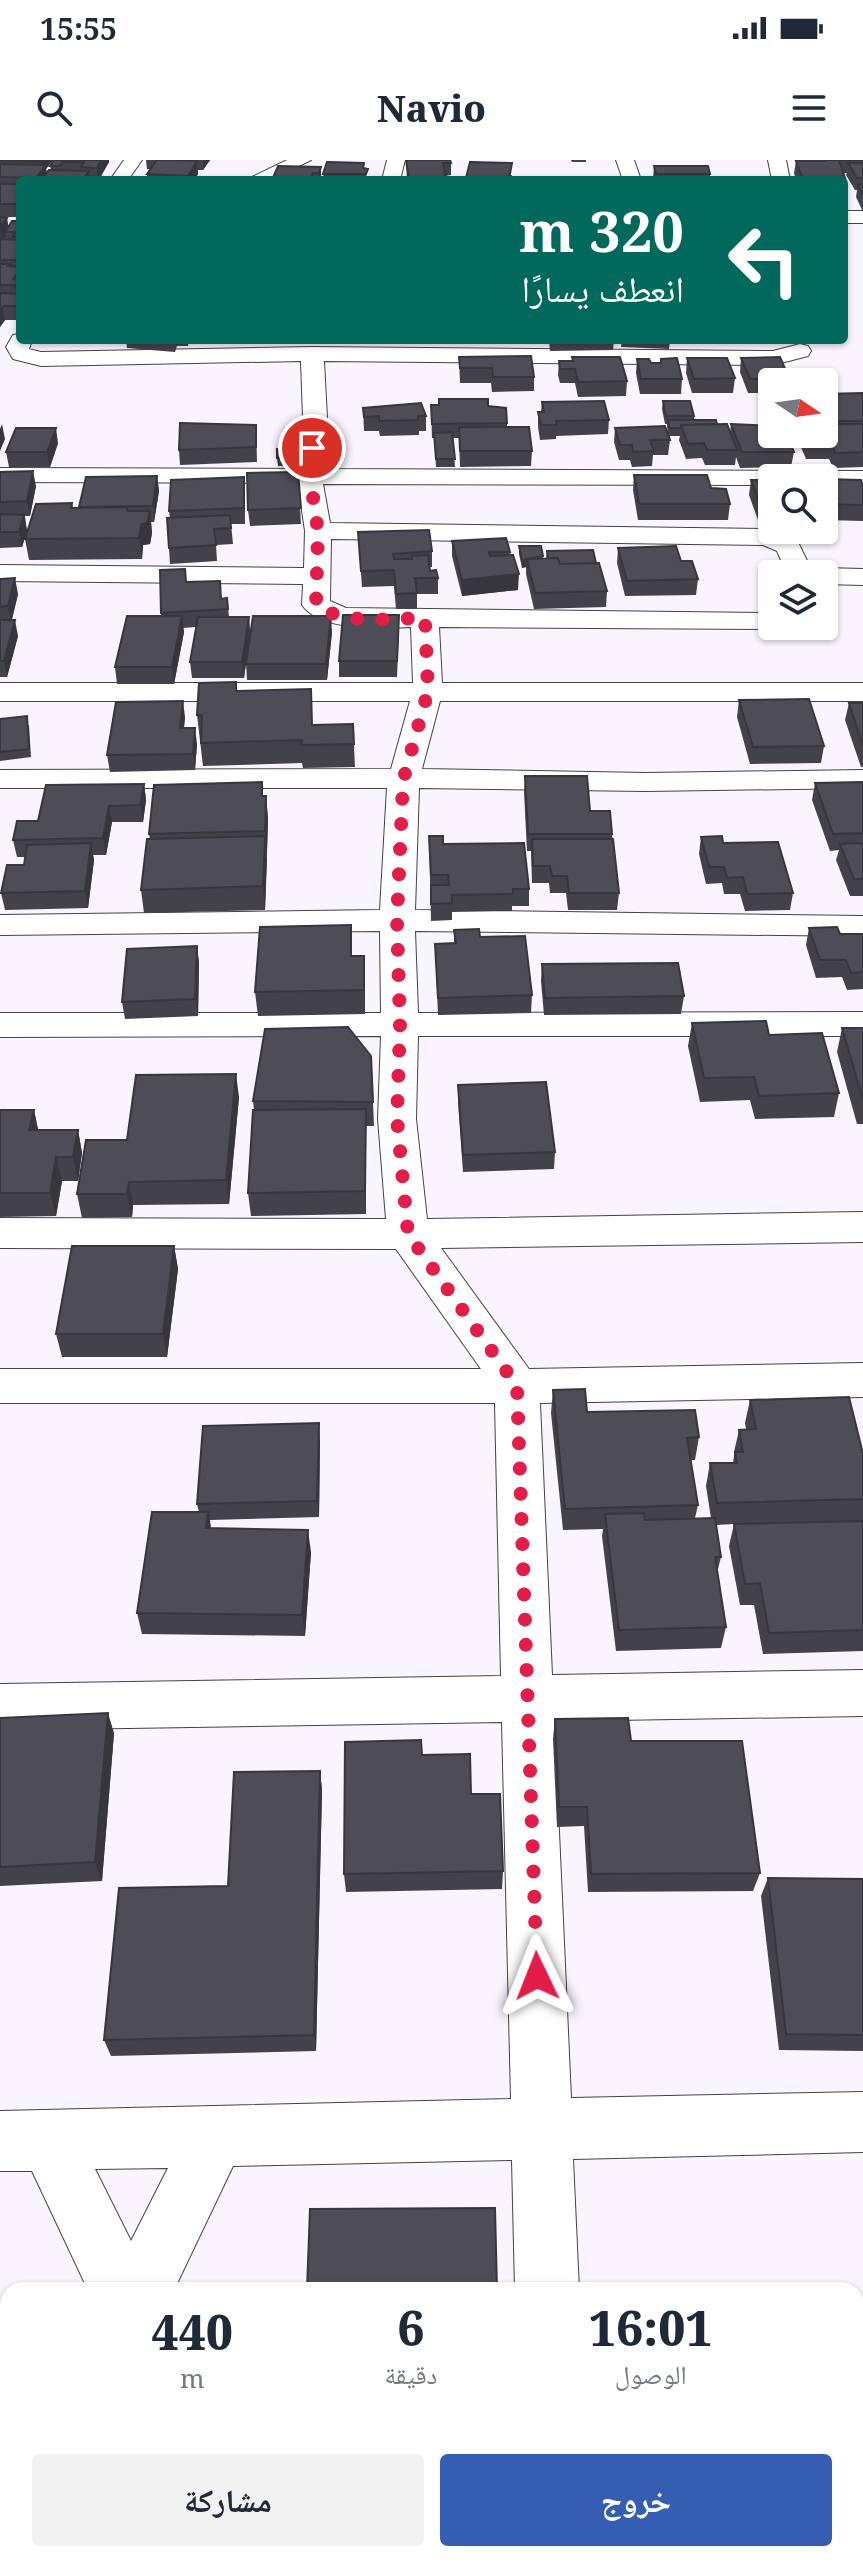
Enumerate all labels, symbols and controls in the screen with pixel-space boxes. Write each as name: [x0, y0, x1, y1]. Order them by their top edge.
text: 15:55: [40, 8, 117, 49]
text: Navio: [377, 84, 486, 133]
icon: search: [32, 86, 76, 130]
icon: menu: [787, 86, 831, 130]
text: 320 m: [519, 192, 684, 268]
icon: left: [712, 208, 816, 312]
text: انعطف يسارًا: [521, 264, 684, 313]
north arrow: [758, 368, 838, 448]
map controls: [758, 368, 838, 640]
pin: [278, 414, 346, 482]
icon: arrive: [290, 426, 334, 470]
button: search: [758, 464, 838, 544]
button: layers: [758, 560, 838, 640]
position arrow: [495, 1934, 579, 2018]
text: 6: [397, 2295, 425, 2360]
text: 16:01: [589, 2295, 713, 2360]
text: 440: [151, 2299, 233, 2364]
text: دقيقة: [385, 2356, 437, 2392]
text: الوصول: [615, 2356, 687, 2392]
text: m: [180, 2360, 205, 2396]
button: مشاركة: [32, 2454, 424, 2546]
button: خروج: [440, 2454, 832, 2546]

